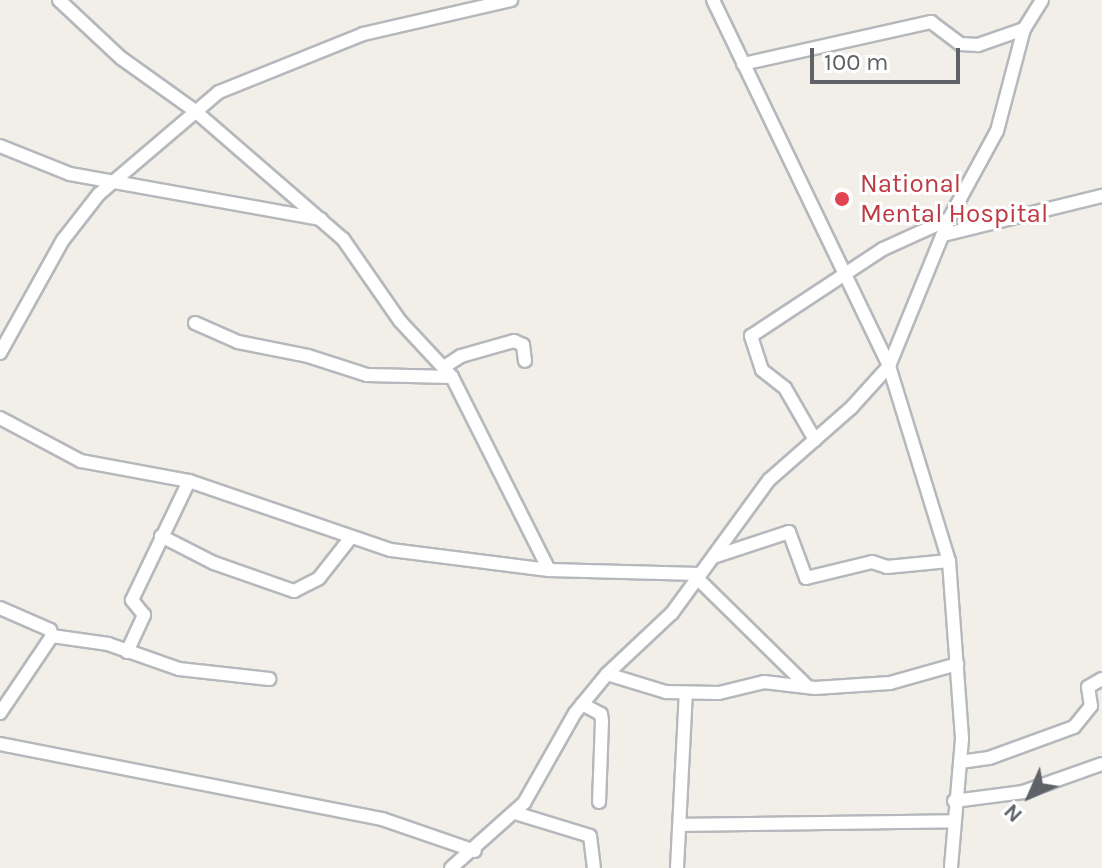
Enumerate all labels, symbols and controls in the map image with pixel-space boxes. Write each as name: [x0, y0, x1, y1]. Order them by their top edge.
scale bar: [814, 32, 964, 82]
text: 100 m: [824, 48, 889, 76]
place label: National Mental Hospital: [860, 168, 1048, 230]
marker: National Mental Hospital: [831, 188, 853, 210]
north arrow: [990, 756, 1070, 836]
text: N: [998, 798, 1028, 828]

